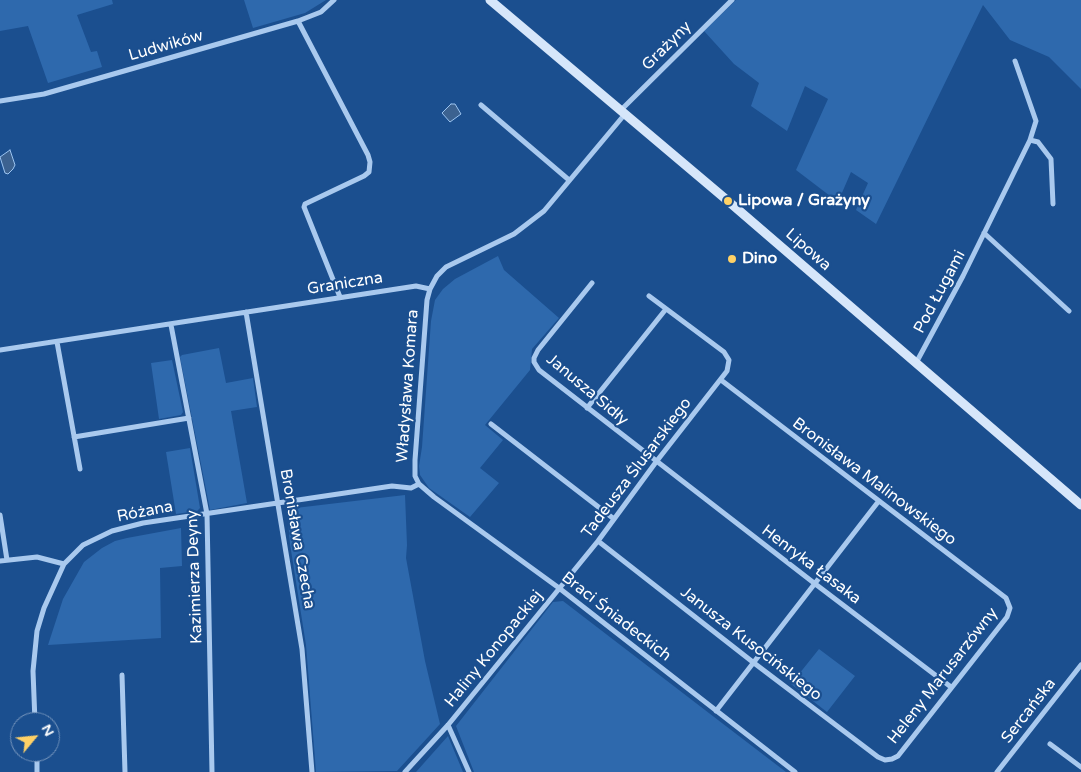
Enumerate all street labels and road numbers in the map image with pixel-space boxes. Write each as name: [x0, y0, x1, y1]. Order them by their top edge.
street label: Grażyny: [638, 17, 696, 75]
street label: Ludwików: [127, 26, 205, 66]
street label: Lipowa: [781, 225, 835, 275]
street label: Pod Ługami: [910, 247, 970, 337]
street label: Graniczna: [306, 269, 384, 299]
street label: Władysława Komara: [393, 309, 423, 463]
street label: Janusza Sidły: [542, 350, 632, 430]
street label: Tadeusza Ślusarskiego: [578, 394, 696, 542]
street label: Bronisława Malinowskiego: [788, 414, 960, 550]
street label: Bronisława Czecha: [275, 467, 319, 611]
street label: Różana: [115, 497, 175, 527]
street label: Kazimierza Deyny: [183, 510, 207, 644]
street label: Henryka Łasaka: [757, 521, 865, 609]
street label: Braci Śniadeckich: [557, 568, 675, 666]
street label: Janusza Kusocińskiego: [677, 583, 825, 705]
street label: Haliny Konopackiej: [441, 587, 547, 711]
street label: Heleny Marusarzówny: [884, 604, 1002, 748]
street label: Sercańska: [998, 675, 1060, 747]

